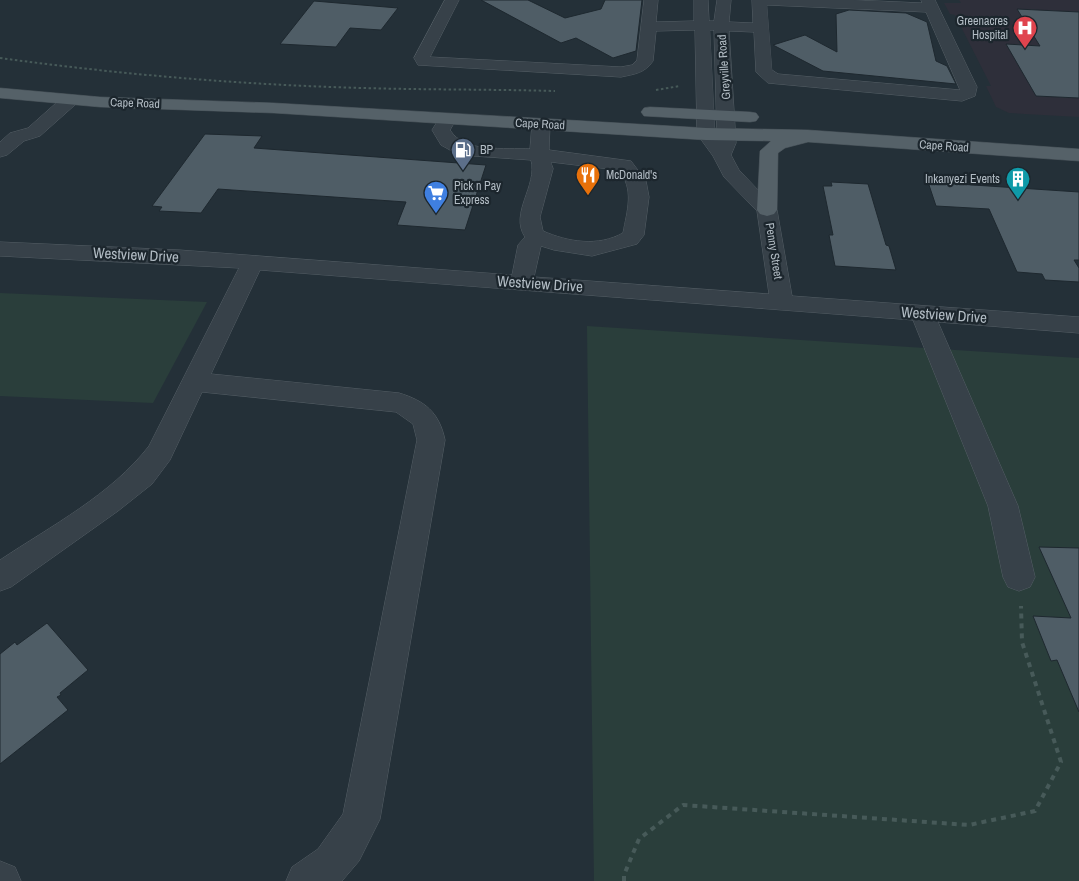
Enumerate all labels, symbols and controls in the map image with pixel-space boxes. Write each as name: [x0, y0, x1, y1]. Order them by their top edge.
place label: Greenacres Hospital: [957, 13, 1008, 43]
hospital icon: Greenacres Hospital: [1012, 15, 1038, 49]
street label: Greyville Road: [714, 34, 734, 100]
street label: Cape Road: [110, 94, 160, 112]
street label: Cape Road: [515, 115, 565, 133]
street label: Cape Road: [919, 136, 969, 156]
fuel station icon: BP: [450, 137, 476, 171]
place label: BP: [480, 142, 494, 158]
restaurant icon: McDonald's: [575, 162, 601, 196]
building icon: Inkanyezi Events: [1005, 166, 1031, 200]
place label: McDonald's: [606, 167, 657, 183]
place label: Inkanyezi Events: [925, 171, 1000, 187]
place label: Pick n Pay Express: [454, 178, 501, 208]
supermarket icon: Pick n Pay Express: [423, 180, 449, 214]
street label: Penny Street: [762, 222, 786, 281]
street label: Westview Drive: [93, 242, 180, 267]
street label: Westview Drive: [496, 270, 584, 297]
street label: Westview Drive: [900, 301, 988, 328]

